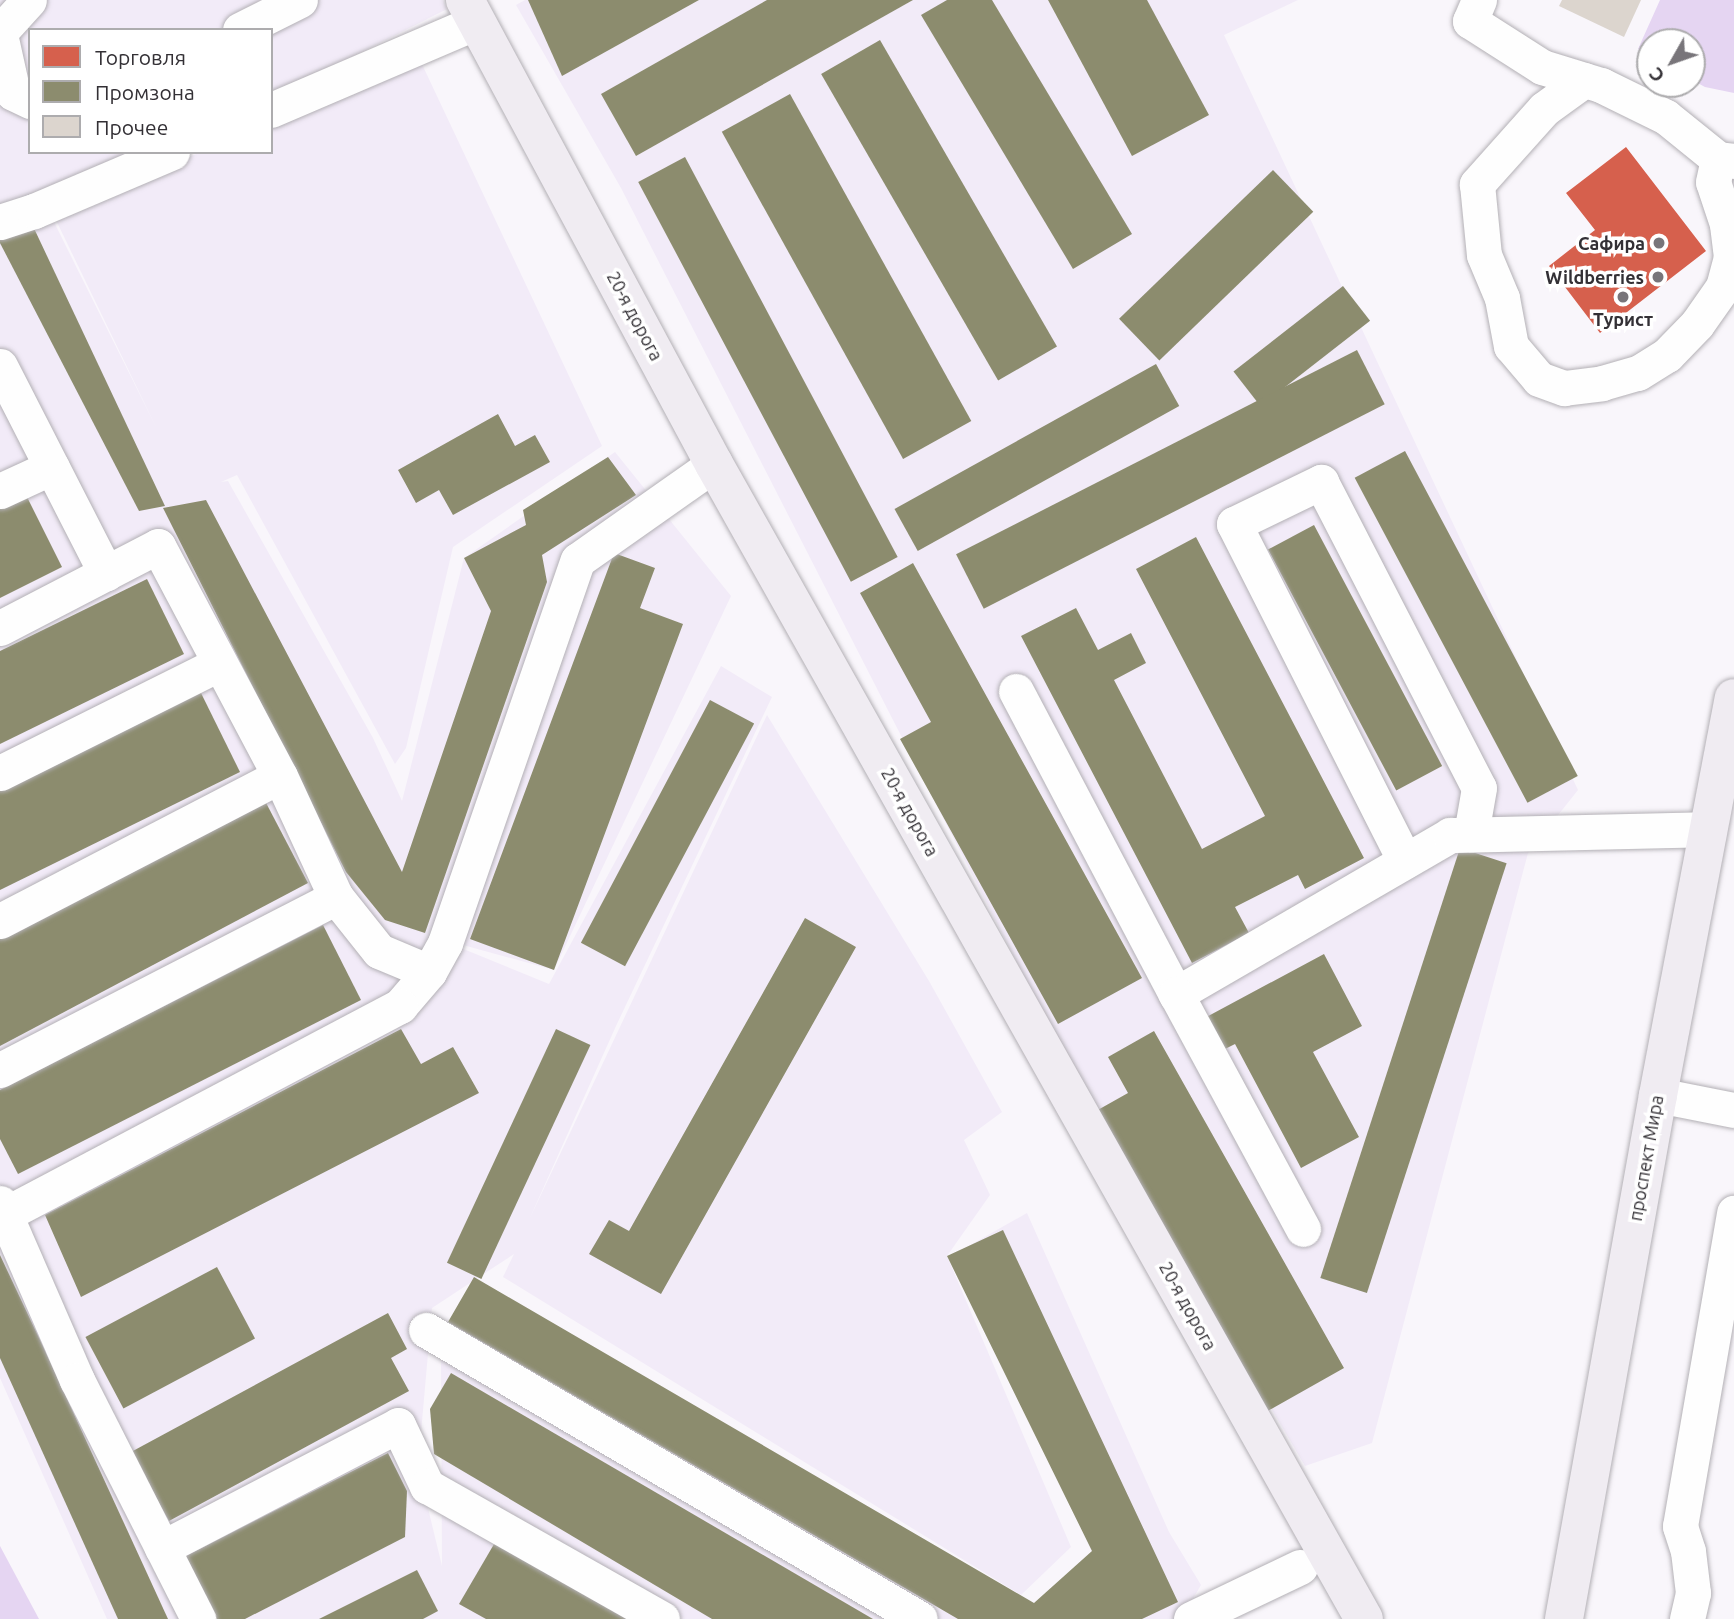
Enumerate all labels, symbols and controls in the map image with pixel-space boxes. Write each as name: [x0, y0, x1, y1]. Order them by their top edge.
legend: [28, 28, 273, 154]
north arrow: [1636, 28, 1706, 98]
text: Торговля: [95, 45, 186, 69]
text: С: [1644, 63, 1669, 87]
text: Промзона: [95, 80, 195, 104]
text: Прочее: [95, 115, 168, 139]
place label: Сафира: [1578, 232, 1645, 254]
marker: Сафира: [1651, 235, 1667, 251]
place label: Wildberries: [1545, 266, 1644, 288]
street label: 20-я дорога: [602, 268, 668, 364]
marker: Wildberries: [1650, 269, 1666, 285]
marker: Турист: [1615, 289, 1631, 305]
place label: Турист: [1593, 308, 1653, 330]
street label: 20-я дорога: [877, 764, 943, 860]
street label: проспект Мира: [1624, 1093, 1668, 1223]
street label: 20-я дорога: [1155, 1258, 1221, 1354]

